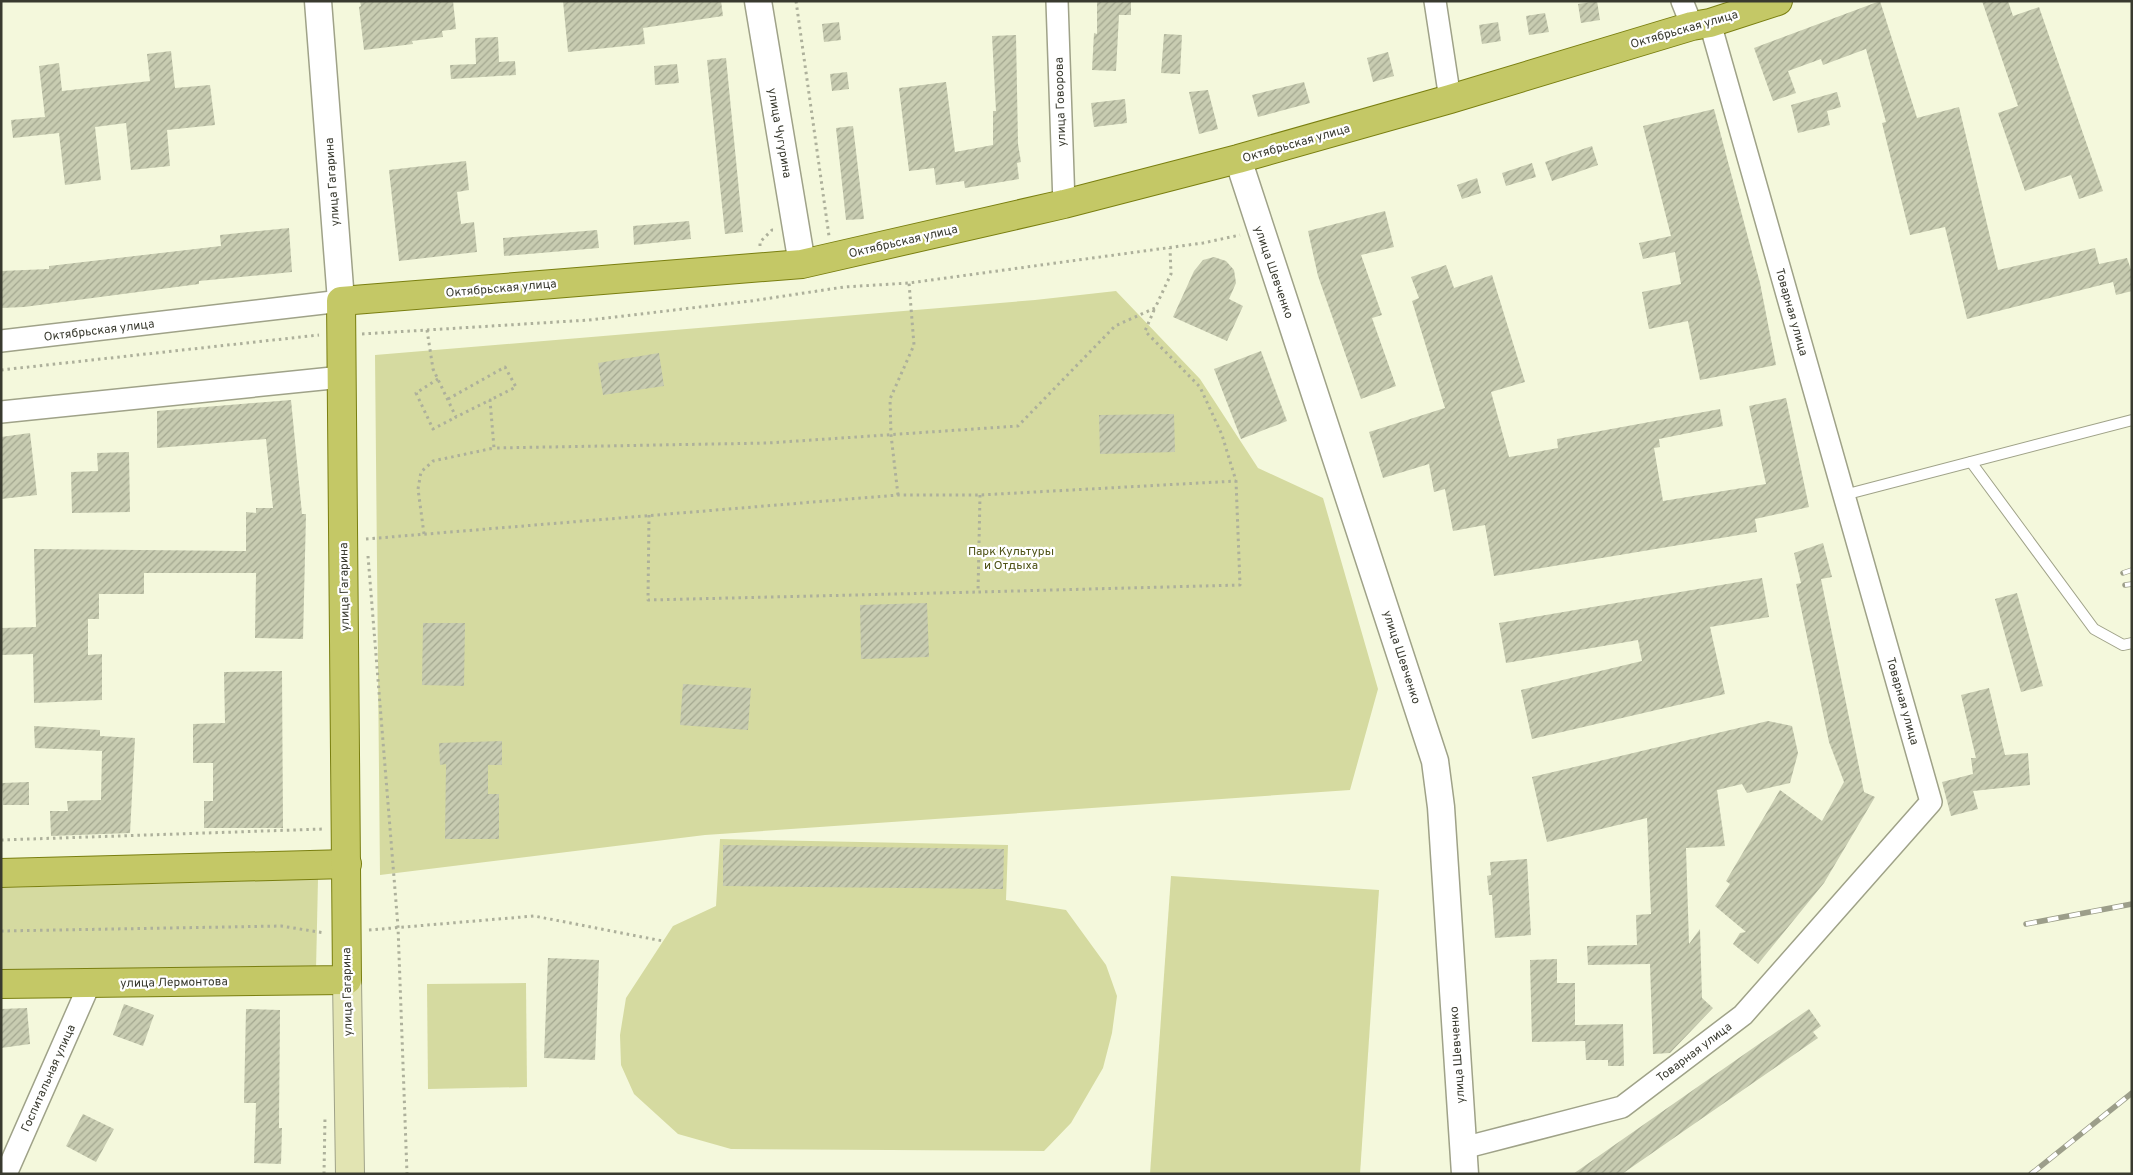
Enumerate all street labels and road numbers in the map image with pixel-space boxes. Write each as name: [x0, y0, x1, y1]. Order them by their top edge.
street label: Октябрьская улица: [1629, 7, 1740, 53]
street label: улица Говорова: [1051, 57, 1071, 147]
street label: улица Чугурина: [763, 87, 795, 179]
street label: Октябрьская улица: [1241, 121, 1352, 167]
street label: улица Гагарина: [322, 137, 344, 227]
street label: Октябрьская улица: [847, 222, 959, 262]
street label: улица Шевченко: [1250, 224, 1297, 321]
street label: Товарная улица: [1771, 267, 1811, 358]
street label: Октябрьская улица: [445, 276, 557, 302]
street label: Октябрьская улица: [43, 316, 155, 346]
street label: улица Гагарина: [336, 542, 354, 632]
street label: улица Шевченко: [1378, 609, 1424, 706]
street label: Товарная улица: [1882, 656, 1922, 747]
street label: улица Гагарина: [339, 947, 357, 1037]
street label: улица Лермонтова: [120, 974, 228, 992]
street label: улица Шевченко: [1447, 1006, 1469, 1104]
street label: Товарная улица: [1654, 1019, 1735, 1086]
street label: Госпитальная улица: [18, 1022, 80, 1135]

